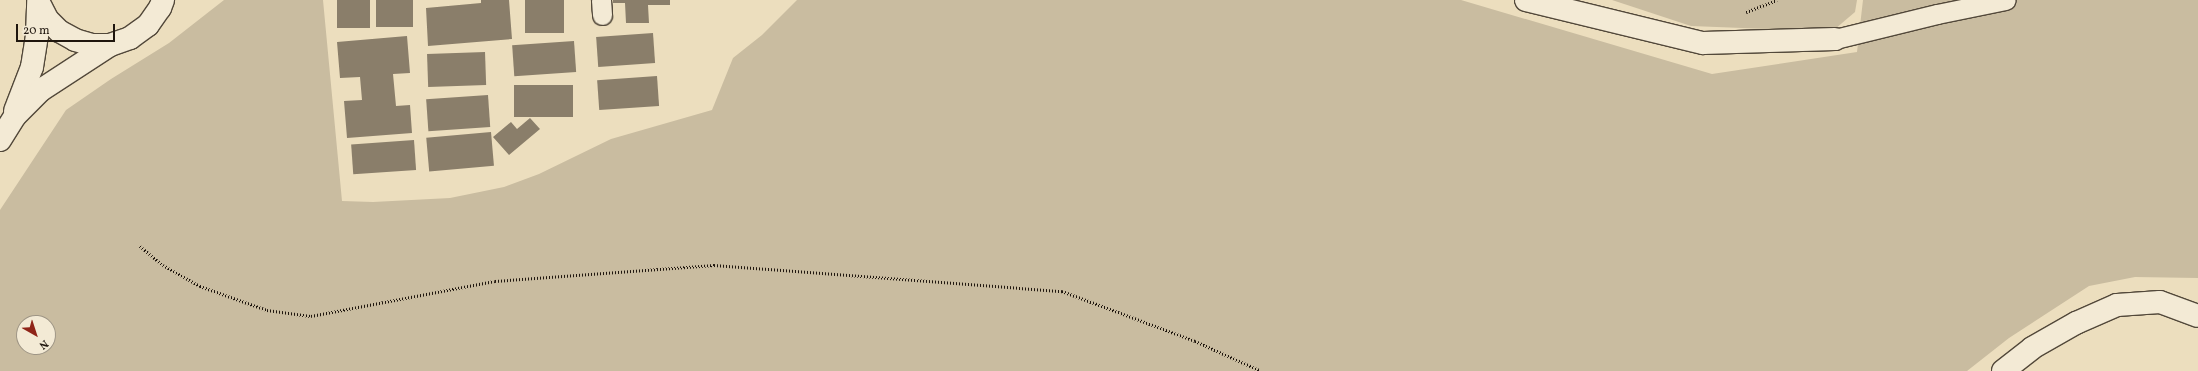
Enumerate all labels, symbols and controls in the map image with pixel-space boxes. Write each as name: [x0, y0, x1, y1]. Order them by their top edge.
scale bar: [18, 16, 117, 42]
text: 20 m: [23, 23, 50, 39]
north arrow: [16, 315, 56, 355]
text: N: [35, 336, 51, 352]

